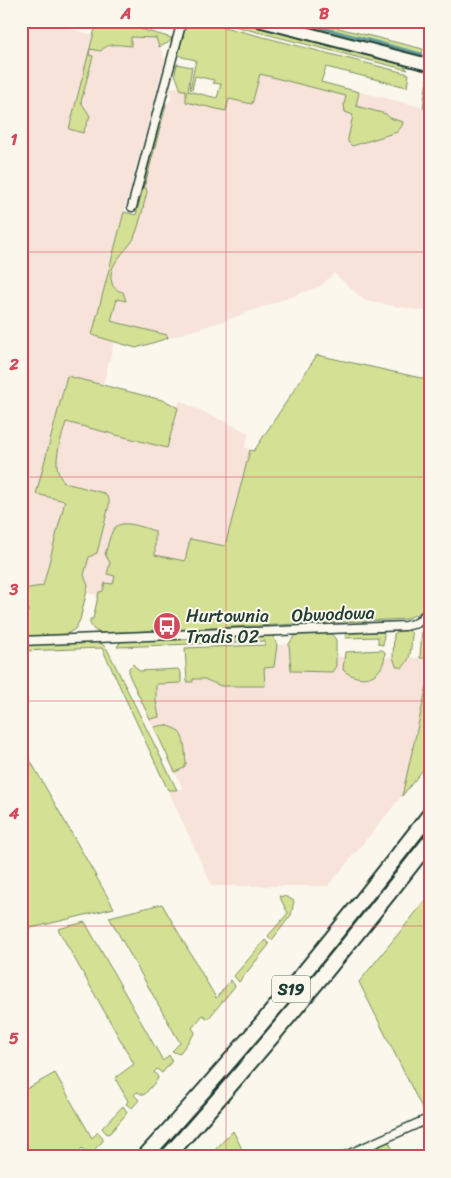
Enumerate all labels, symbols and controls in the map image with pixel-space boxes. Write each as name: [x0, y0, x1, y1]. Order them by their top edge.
text: A: [120, 0, 131, 28]
text: B: [319, 0, 330, 28]
text: 1: [11, 125, 18, 154]
text: 2: [8, 350, 19, 379]
text: 3: [9, 575, 19, 604]
street label: Obwodowa: [291, 597, 375, 631]
place label: Hurtownia Tradis 02: [186, 600, 269, 653]
bus stop icon: Hurtownia Tradis 02: [152, 611, 182, 641]
text: 4: [8, 799, 19, 828]
road number: S19: [272, 976, 310, 1002]
text: 5: [9, 1024, 19, 1053]

